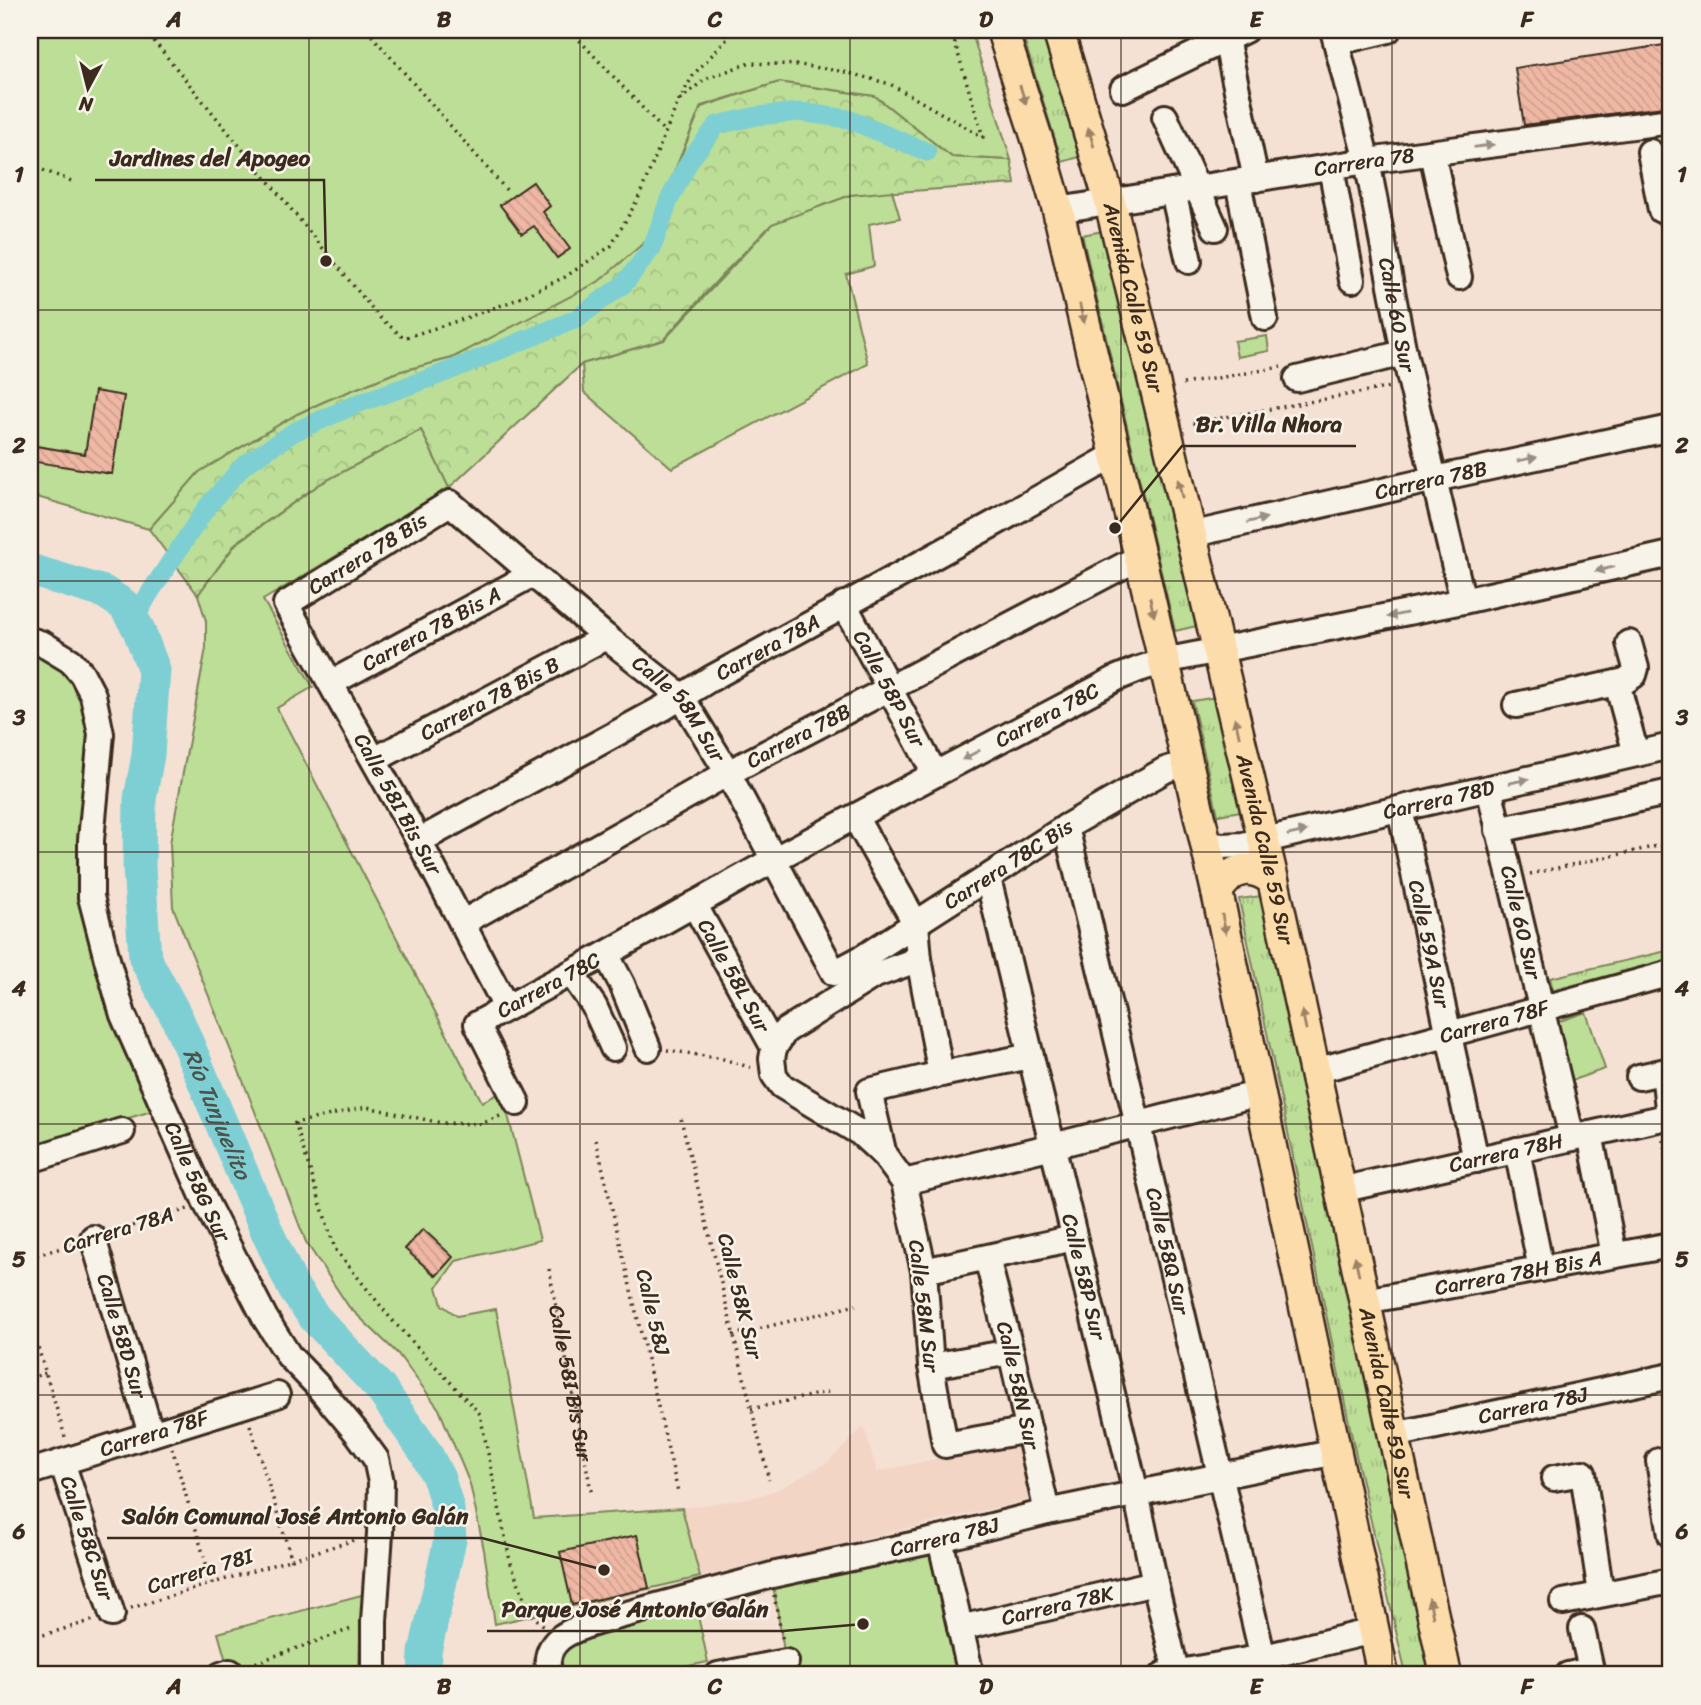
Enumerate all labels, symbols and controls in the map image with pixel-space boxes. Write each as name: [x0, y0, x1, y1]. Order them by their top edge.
text: A: [165, 0, 182, 40]
text: B: [437, 0, 452, 40]
text: C: [707, 0, 723, 40]
text: D: [979, 0, 994, 40]
text: E: [1250, 0, 1265, 40]
text: F: [1520, 0, 1535, 40]
north arrow: [52, 52, 122, 122]
one-way arrow: [1019, 84, 1029, 105]
text: N: [77, 87, 96, 122]
one-way arrow: [1085, 125, 1096, 147]
callout: Jardines del Apogeo: [95, 136, 324, 180]
street label: Carrera 78: [1311, 136, 1417, 188]
text: Jardines del Apogeo: [108, 138, 310, 179]
one-way arrow: [1473, 141, 1495, 152]
text: 1: [14, 154, 24, 195]
text: 1: [1677, 154, 1687, 195]
street label: Avenida Calle 59 Sur: [1092, 197, 1175, 398]
street label: Calle 60 Sur: [1367, 254, 1427, 377]
one-way arrow: [1077, 303, 1088, 325]
callout: Br. Villa Nhora: [1182, 402, 1356, 446]
text: Br. Villa Nhora: [1196, 404, 1343, 445]
text: 2: [11, 425, 26, 466]
text: 2: [1674, 425, 1689, 466]
street label: Carrera 78B: [1371, 449, 1491, 511]
one-way arrow: [1516, 454, 1538, 465]
one-way arrow: [1174, 478, 1185, 500]
street label: Carrera 78 Bis: [300, 502, 435, 605]
one-way arrow: [1246, 514, 1268, 525]
one-way arrow: [1594, 564, 1616, 575]
street label: Carrera 78 Bis A: [354, 575, 508, 682]
one-way arrow: [1147, 596, 1158, 618]
street label: Carrera 78A: [708, 603, 827, 692]
one-way arrow: [1386, 610, 1408, 621]
street label: Calle 58P Sur: [842, 623, 937, 756]
street label: Calle 58M Sur: [623, 645, 737, 771]
street label: Carrera 78 Bis B: [413, 646, 567, 752]
street label: Carrera 78C: [988, 672, 1106, 758]
street label: Carrera 78B: [739, 693, 858, 779]
text: 3: [12, 697, 26, 738]
text: 3: [1675, 697, 1689, 738]
one-way arrow: [1231, 715, 1242, 737]
street label: Calle 58I Bis Sur: [343, 726, 454, 884]
one-way arrow: [961, 749, 981, 760]
street label: Avenida Calle 59 Sur: [1224, 749, 1306, 949]
street label: Carrera 78D: [1379, 768, 1499, 831]
one-way arrow: [1508, 776, 1530, 787]
street label: Carrera 78C Bis: [935, 808, 1081, 920]
one-way arrow: [1286, 827, 1308, 838]
street label: Calle 60 Sur: [1489, 862, 1553, 984]
street label: Calle 59A Sur: [1397, 876, 1462, 1013]
street label: Calle 58L Sur: [687, 912, 782, 1041]
one-way arrow: [1218, 913, 1229, 935]
street label: Carrera 78C: [489, 941, 608, 1029]
text: 4: [11, 968, 27, 1009]
text: 4: [1674, 968, 1690, 1009]
street label: Carrera 78F: [1435, 988, 1555, 1055]
one-way arrow: [1298, 1009, 1309, 1031]
water label: Río Tunjuelito: [171, 1042, 263, 1187]
street label: Calle 58G Sur: [153, 1115, 242, 1250]
street label: Carrera 78H: [1445, 1122, 1567, 1184]
street label: Calle 58Q Sur: [1134, 1184, 1201, 1320]
street label: Carrera 78A: [58, 1195, 178, 1265]
street label: Calle 58P Sur: [1050, 1210, 1118, 1345]
street label: Calle 58K Sur: [706, 1229, 774, 1364]
street label: Calle 58M Sur: [897, 1238, 951, 1376]
text: 5: [12, 1239, 26, 1280]
street label: Carrera 78H Bis A: [1432, 1239, 1605, 1307]
text: 5: [1675, 1239, 1689, 1280]
one-way arrow: [1352, 1255, 1363, 1277]
street label: Calle 58J: [625, 1265, 682, 1360]
street label: Calle 58D Sur: [85, 1269, 159, 1404]
street label: Calle 58I Bis Sur: [537, 1302, 604, 1466]
street label: Avenida Calle 59 Sur: [1347, 1303, 1426, 1503]
street label: Calle 58N Sur: [985, 1317, 1052, 1454]
street label: Carrera 78J: [1475, 1375, 1592, 1436]
street label: Carrera 78F: [95, 1398, 215, 1468]
street label: Calle 58C Sur: [49, 1471, 126, 1607]
callout: Salón Comunal José Antonio Galán: [107, 1494, 482, 1538]
text: Salón Comunal José Antonio Galán: [121, 1496, 469, 1537]
street label: Carrera 78J: [886, 1506, 1004, 1568]
text: 6: [11, 1511, 26, 1552]
text: 6: [1674, 1511, 1689, 1552]
street label: Carrera 78I: [142, 1536, 259, 1605]
street label: Carrera 78K: [998, 1574, 1118, 1637]
callout: Parque José Antonio Galán: [487, 1587, 783, 1631]
text: Parque José Antonio Galán: [501, 1589, 769, 1630]
one-way arrow: [1426, 1597, 1437, 1619]
text: A: [165, 1666, 182, 1705]
text: B: [437, 1666, 452, 1705]
text: C: [707, 1666, 723, 1705]
text: D: [979, 1666, 994, 1705]
text: E: [1250, 1666, 1265, 1705]
text: F: [1520, 1666, 1535, 1705]

